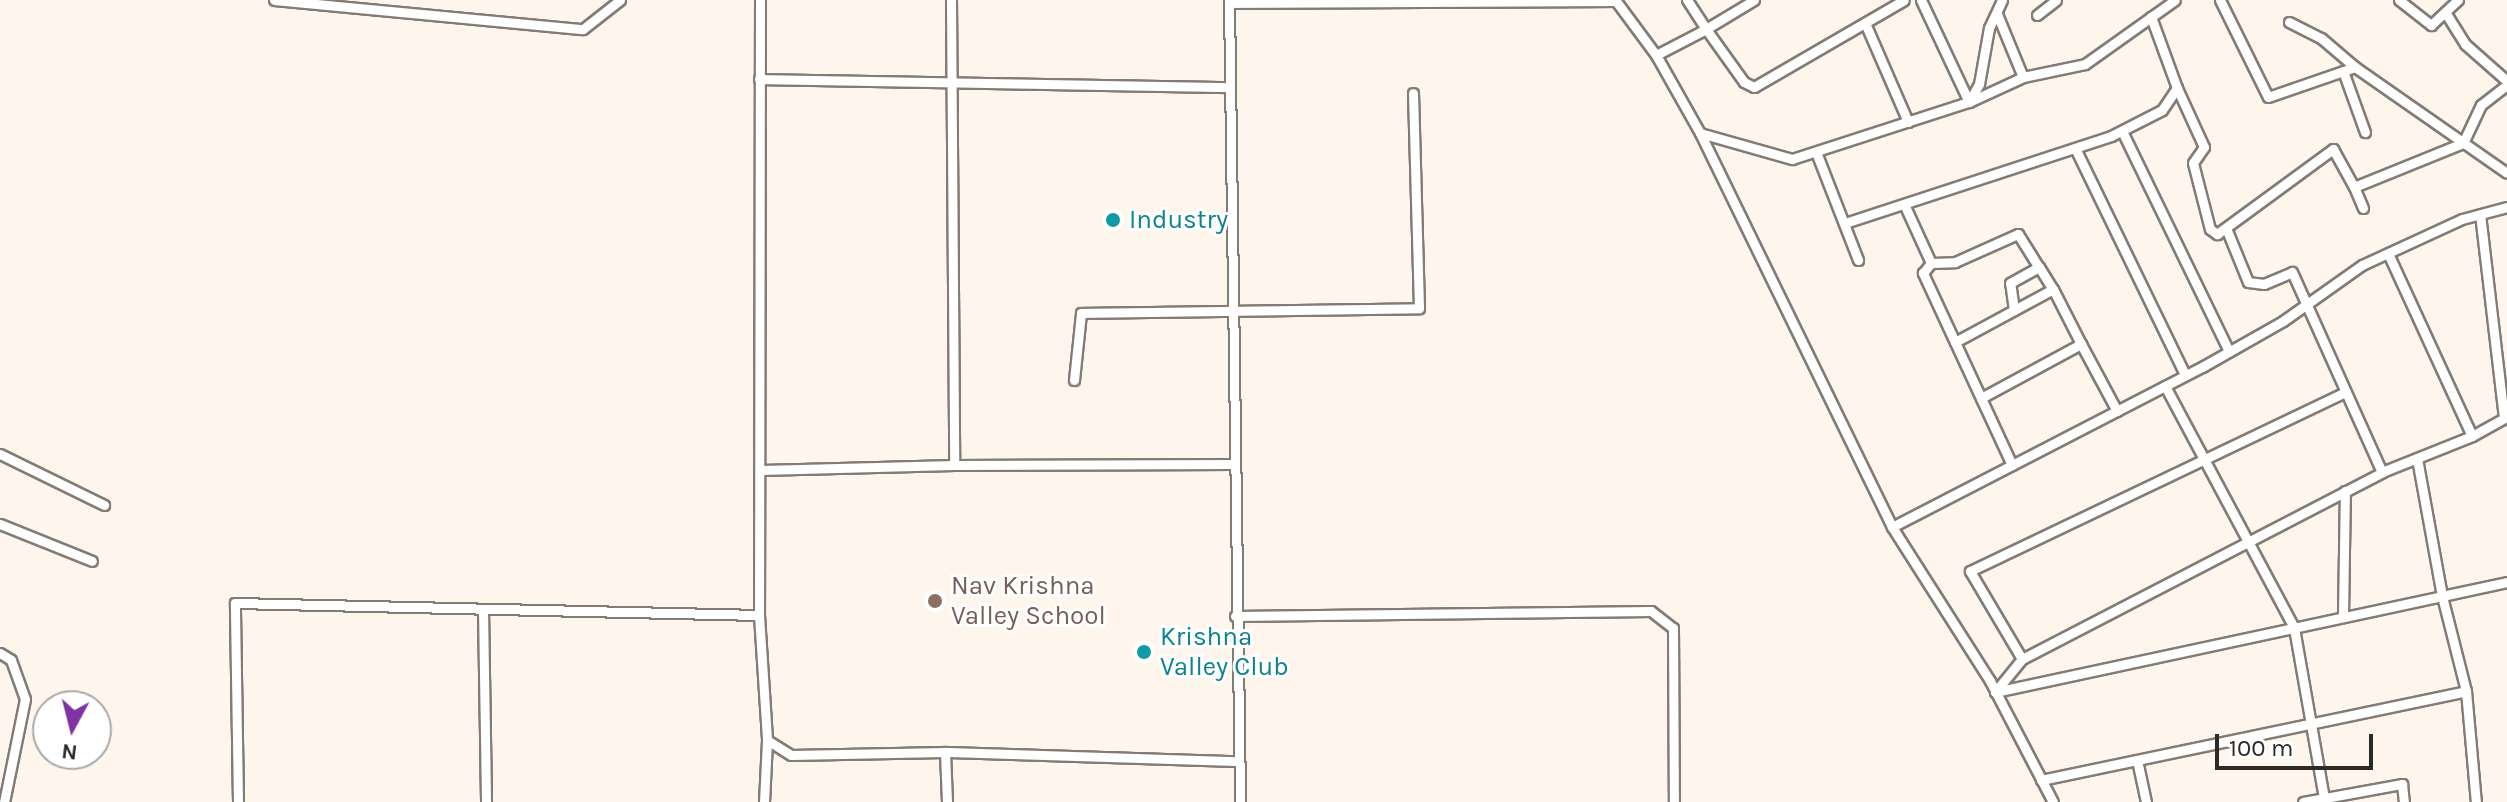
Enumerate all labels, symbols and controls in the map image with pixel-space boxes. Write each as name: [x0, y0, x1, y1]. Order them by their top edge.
place label: Industry: [1129, 204, 1228, 236]
marker: Industry: [1104, 211, 1122, 229]
place label: Nav Krishna Valley School: [951, 570, 1106, 632]
marker: Nav Krishna Valley School: [926, 592, 944, 610]
place label: Krishna Valley Club: [1160, 621, 1289, 682]
marker: Krishna Valley Club: [1135, 643, 1153, 661]
north arrow: [32, 690, 112, 770]
scale bar: [2219, 718, 2377, 768]
text: 100 m: [2229, 734, 2294, 762]
text: N: [60, 738, 79, 766]

